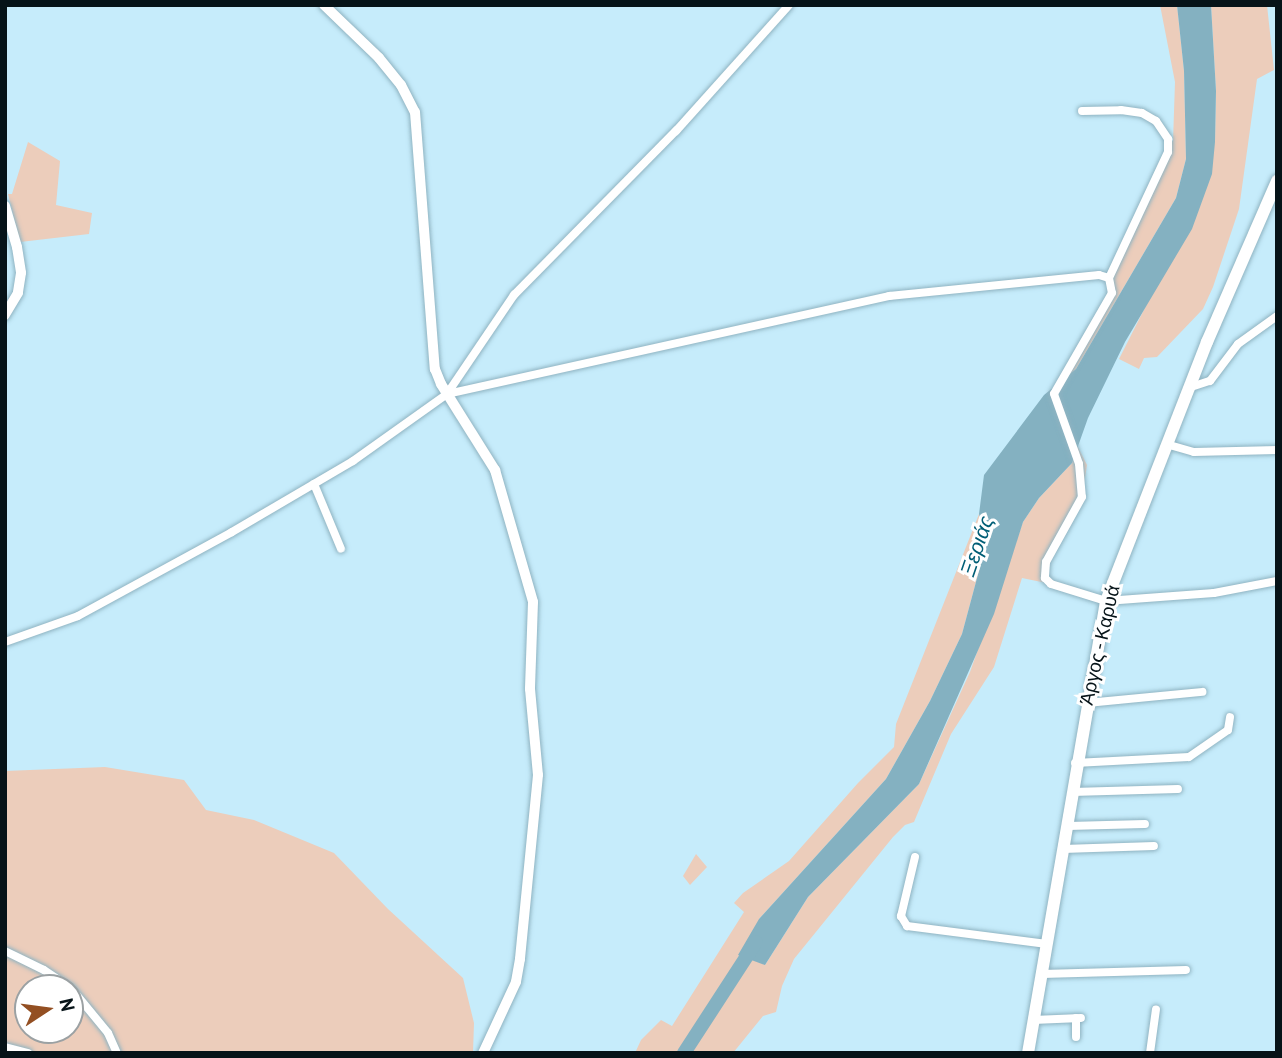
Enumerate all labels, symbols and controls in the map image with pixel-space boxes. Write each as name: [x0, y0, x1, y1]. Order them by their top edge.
water label: Ξεριάς: [955, 513, 999, 579]
street label: Άργος - Καρυά: [1075, 581, 1125, 709]
north arrow: [14, 974, 84, 1044]
text: N: [54, 996, 81, 1013]

